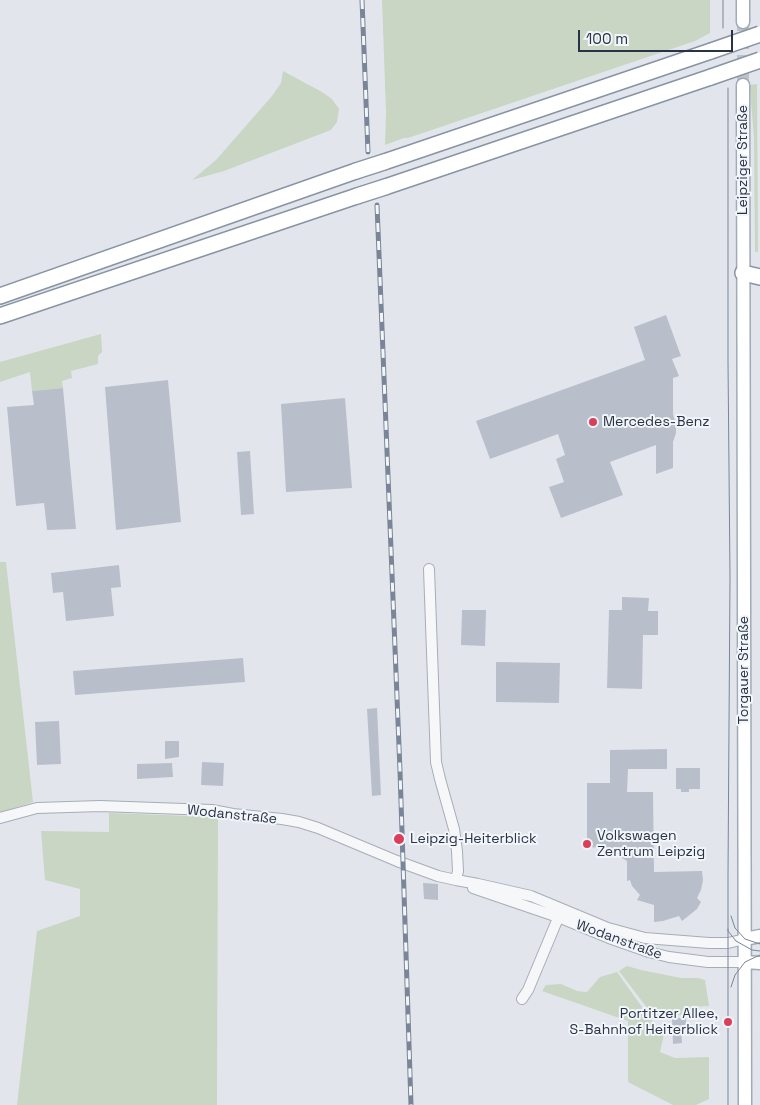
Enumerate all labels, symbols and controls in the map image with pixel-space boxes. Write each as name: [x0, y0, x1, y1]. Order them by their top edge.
scale bar: [580, 20, 735, 52]
text: 100 m: [586, 29, 628, 48]
street label: Leipziger Straße: [735, 105, 751, 215]
place label: Mercedes-Benz: [603, 414, 710, 430]
marker: Mercedes-Benz: [587, 416, 599, 428]
street label: Torgauer Straße: [736, 616, 752, 724]
street label: Wodanstraße: [186, 802, 278, 828]
place label: Volkswagen Zentrum Leipzig: [597, 828, 705, 860]
place label: Leipzig-Heiterblick: [410, 831, 537, 847]
marker: Leipzig-Heiterblick: [392, 832, 406, 846]
marker: Volkswagen Zentrum Leipzig: [581, 838, 593, 850]
street label: Wodanstraße: [574, 917, 664, 963]
place label: Portitzer Allee, S-Bahnhof Heiterblick: [569, 1006, 718, 1038]
marker: Portitzer Allee, S-Bahnhof Heiterblick: [722, 1016, 734, 1028]

